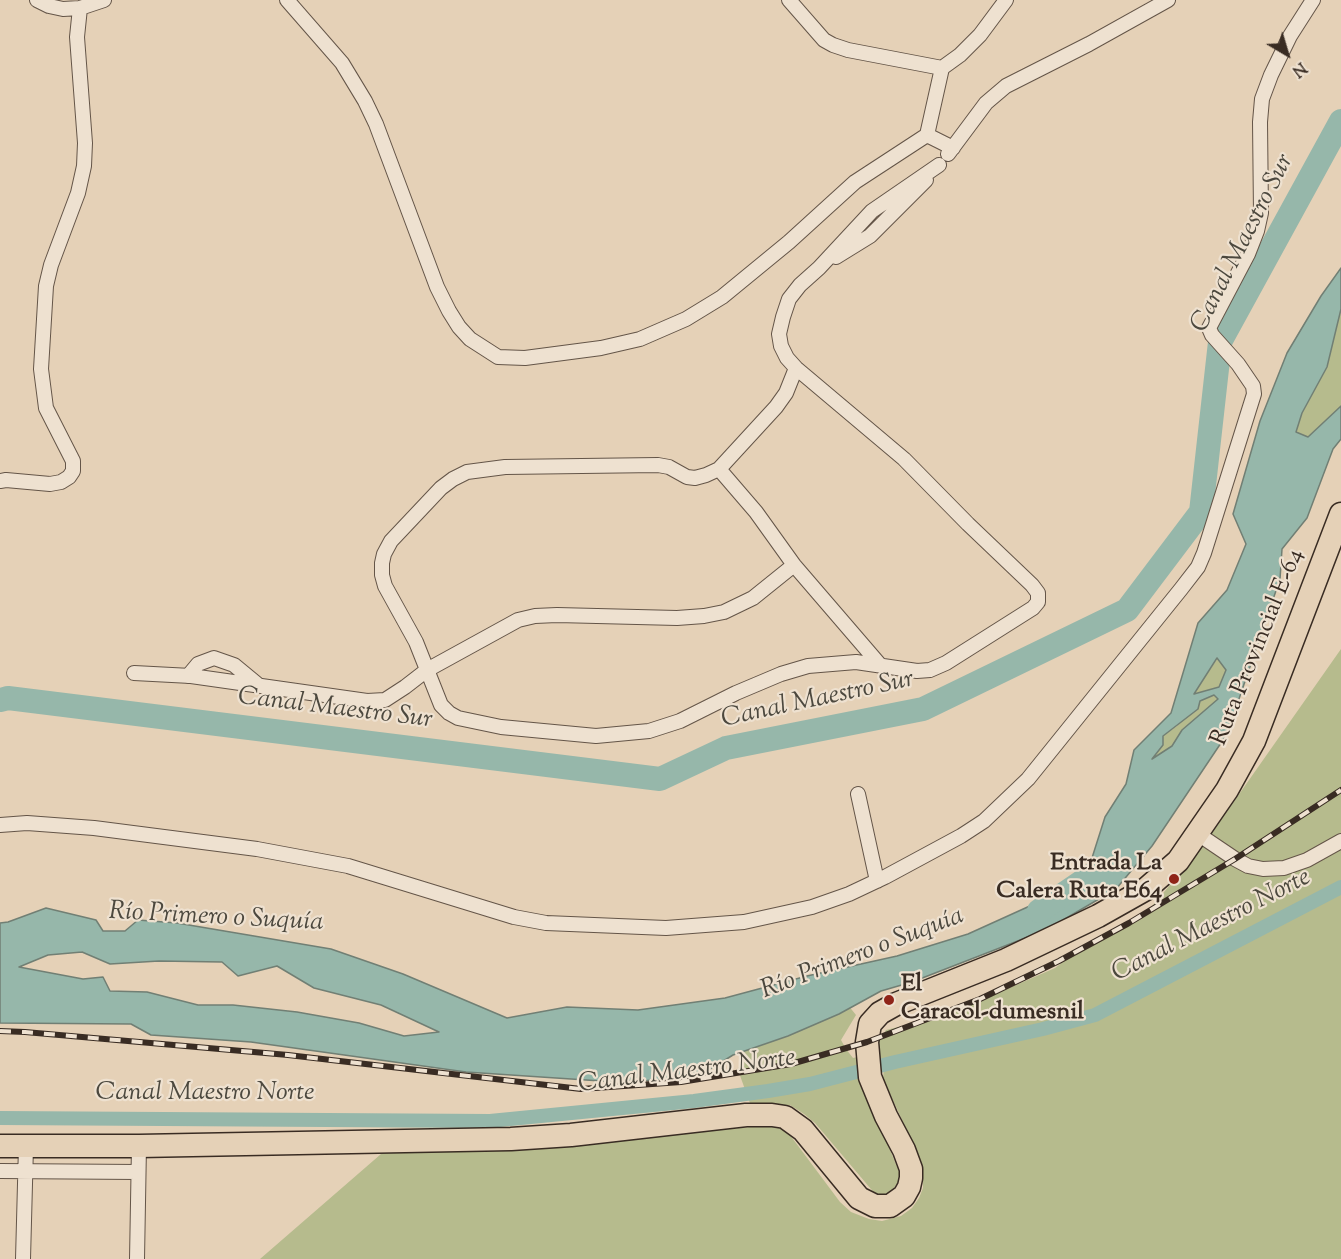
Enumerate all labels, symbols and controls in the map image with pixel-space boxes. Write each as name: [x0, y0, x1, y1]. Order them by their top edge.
north arrow: [1257, 24, 1317, 84]
text: N: [1286, 56, 1311, 82]
water label: Canal Maestro Sur: [1186, 150, 1302, 338]
street label: Ruta Provincial E-64: [1206, 546, 1312, 750]
water label: Canal Maestro Sur: [719, 665, 917, 737]
water label: Canal Maestro Sur: [236, 683, 434, 737]
place label: Entrada La Calera Ruta E64: [996, 851, 1162, 907]
water label: Canal Maestro Norte: [1107, 863, 1317, 991]
marker: Entrada La Calera Ruta E64: [1167, 872, 1181, 886]
water label: Río Primero o Suquía: [108, 898, 324, 940]
water label: Río Primero o Suquía: [757, 902, 969, 1008]
place label: El Caracol-dumesnil: [901, 972, 1084, 1028]
marker: El Caracol-dumesnil: [882, 993, 896, 1007]
water label: Canal Maestro Norte: [577, 1044, 797, 1102]
water label: Canal Maestro Norte: [96, 1079, 314, 1111]

